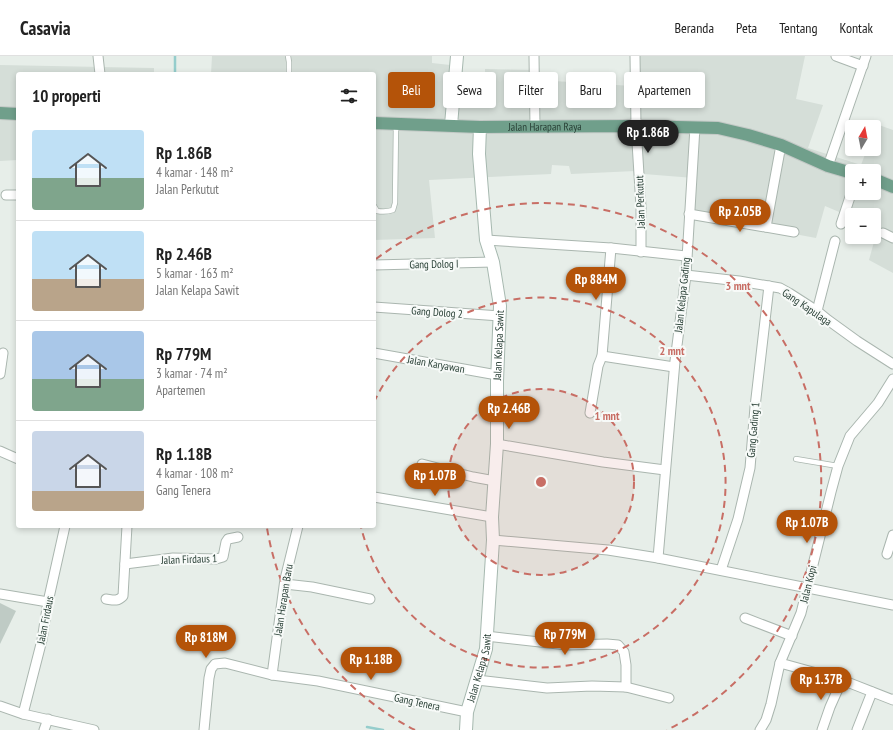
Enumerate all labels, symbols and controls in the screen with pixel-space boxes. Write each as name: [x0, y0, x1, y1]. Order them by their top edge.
text: Casavia: [20, 16, 71, 40]
text: Beranda: [674, 19, 714, 37]
text: Peta: [736, 19, 757, 37]
text: Tentang: [779, 19, 818, 37]
text: Kontak: [840, 19, 873, 37]
chip: Beli: [388, 72, 435, 108]
chip: Sewa: [443, 72, 496, 108]
chip: Filter: [504, 72, 558, 108]
chip: Baru: [566, 72, 616, 108]
chip: Apartemen: [624, 72, 705, 108]
text: 10 properti: [32, 85, 101, 107]
icon: filters: [338, 85, 360, 107]
street label: Jalan Harapan Raya: [507, 119, 582, 134]
pin: Rp 1.86B: [607, 120, 689, 154]
north arrow: [845, 120, 881, 156]
map controls: [845, 120, 881, 244]
text: Rp 1.86B: [627, 124, 669, 141]
text: Rp 1.86B: [156, 142, 212, 164]
icon: home: [64, 146, 112, 194]
text: 4 kamar · 148 m²: [156, 164, 233, 181]
button: +: [845, 164, 881, 200]
street label: Jalan Perkutut: [632, 175, 648, 230]
text: Jalan Perkutut: [156, 181, 219, 198]
pin: Rp 2.05B: [699, 199, 781, 233]
text: Rp 2.05B: [719, 203, 761, 220]
button: −: [845, 208, 881, 244]
text: Rp 2.46B: [156, 243, 212, 265]
icon: home: [64, 247, 112, 295]
street label: Jalan Kelapa Gading: [671, 256, 693, 334]
street label: Gang Dolog I: [409, 257, 459, 271]
text: 5 kamar · 163 m²: [156, 265, 233, 282]
pin: Rp 884M: [559, 267, 633, 301]
text: Rp 884M: [575, 271, 617, 288]
text: 3 mnt: [725, 278, 751, 293]
text: Jalan Kelapa Sawit: [156, 282, 239, 299]
street label: Gang Kapulaga: [779, 285, 835, 329]
street label: Gang Dolog 2: [411, 303, 463, 321]
street label: Jalan Kelapa Sawit: [490, 310, 507, 382]
text: Rp 779M: [156, 343, 211, 365]
text: 2 mnt: [659, 343, 685, 358]
icon: home: [64, 347, 112, 395]
street label: Jalan Karyawan: [405, 352, 466, 376]
text: 3 kamar · 74 m²: [156, 365, 228, 382]
text: Apartemen: [156, 382, 205, 399]
pin: Rp 2.46B: [468, 396, 550, 430]
text: Rp 2.46B: [488, 400, 530, 417]
street label: Gang Gading 1: [744, 402, 762, 458]
text: 1 mnt: [594, 408, 620, 423]
text: Rp 1.18B: [156, 443, 212, 465]
icon: home: [64, 447, 112, 495]
pin: Rp 1.07B: [394, 463, 476, 497]
text: 4 kamar · 108 m²: [156, 465, 233, 482]
text: Rp 1.07B: [414, 467, 456, 484]
centre of rings: [534, 475, 548, 489]
text: Gang Tenera: [156, 482, 211, 499]
pin: Rp 1.07B: [766, 510, 848, 544]
text: Rp 1.07B: [786, 514, 828, 531]
street label: Jalan Firdaus 1: [160, 551, 217, 567]
street label: Jalan Harapan Baru: [270, 563, 296, 638]
street label: Jalan Kopi: [796, 564, 819, 605]
street label: Jalan Firdaus: [33, 594, 57, 646]
pin: Rp 779M: [528, 622, 602, 656]
pin: Rp 818M: [169, 625, 243, 659]
text: Rp 779M: [544, 626, 586, 643]
text: Rp 818M: [185, 629, 227, 646]
street label: Jalan Kelapa Sawit: [463, 633, 494, 705]
pin: Rp 1.18B: [330, 647, 412, 681]
text: Rp 1.18B: [350, 651, 392, 668]
pin: Rp 1.37B: [780, 667, 862, 701]
text: Rp 1.37B: [800, 671, 842, 688]
street label: Gang Tenera: [393, 690, 441, 714]

